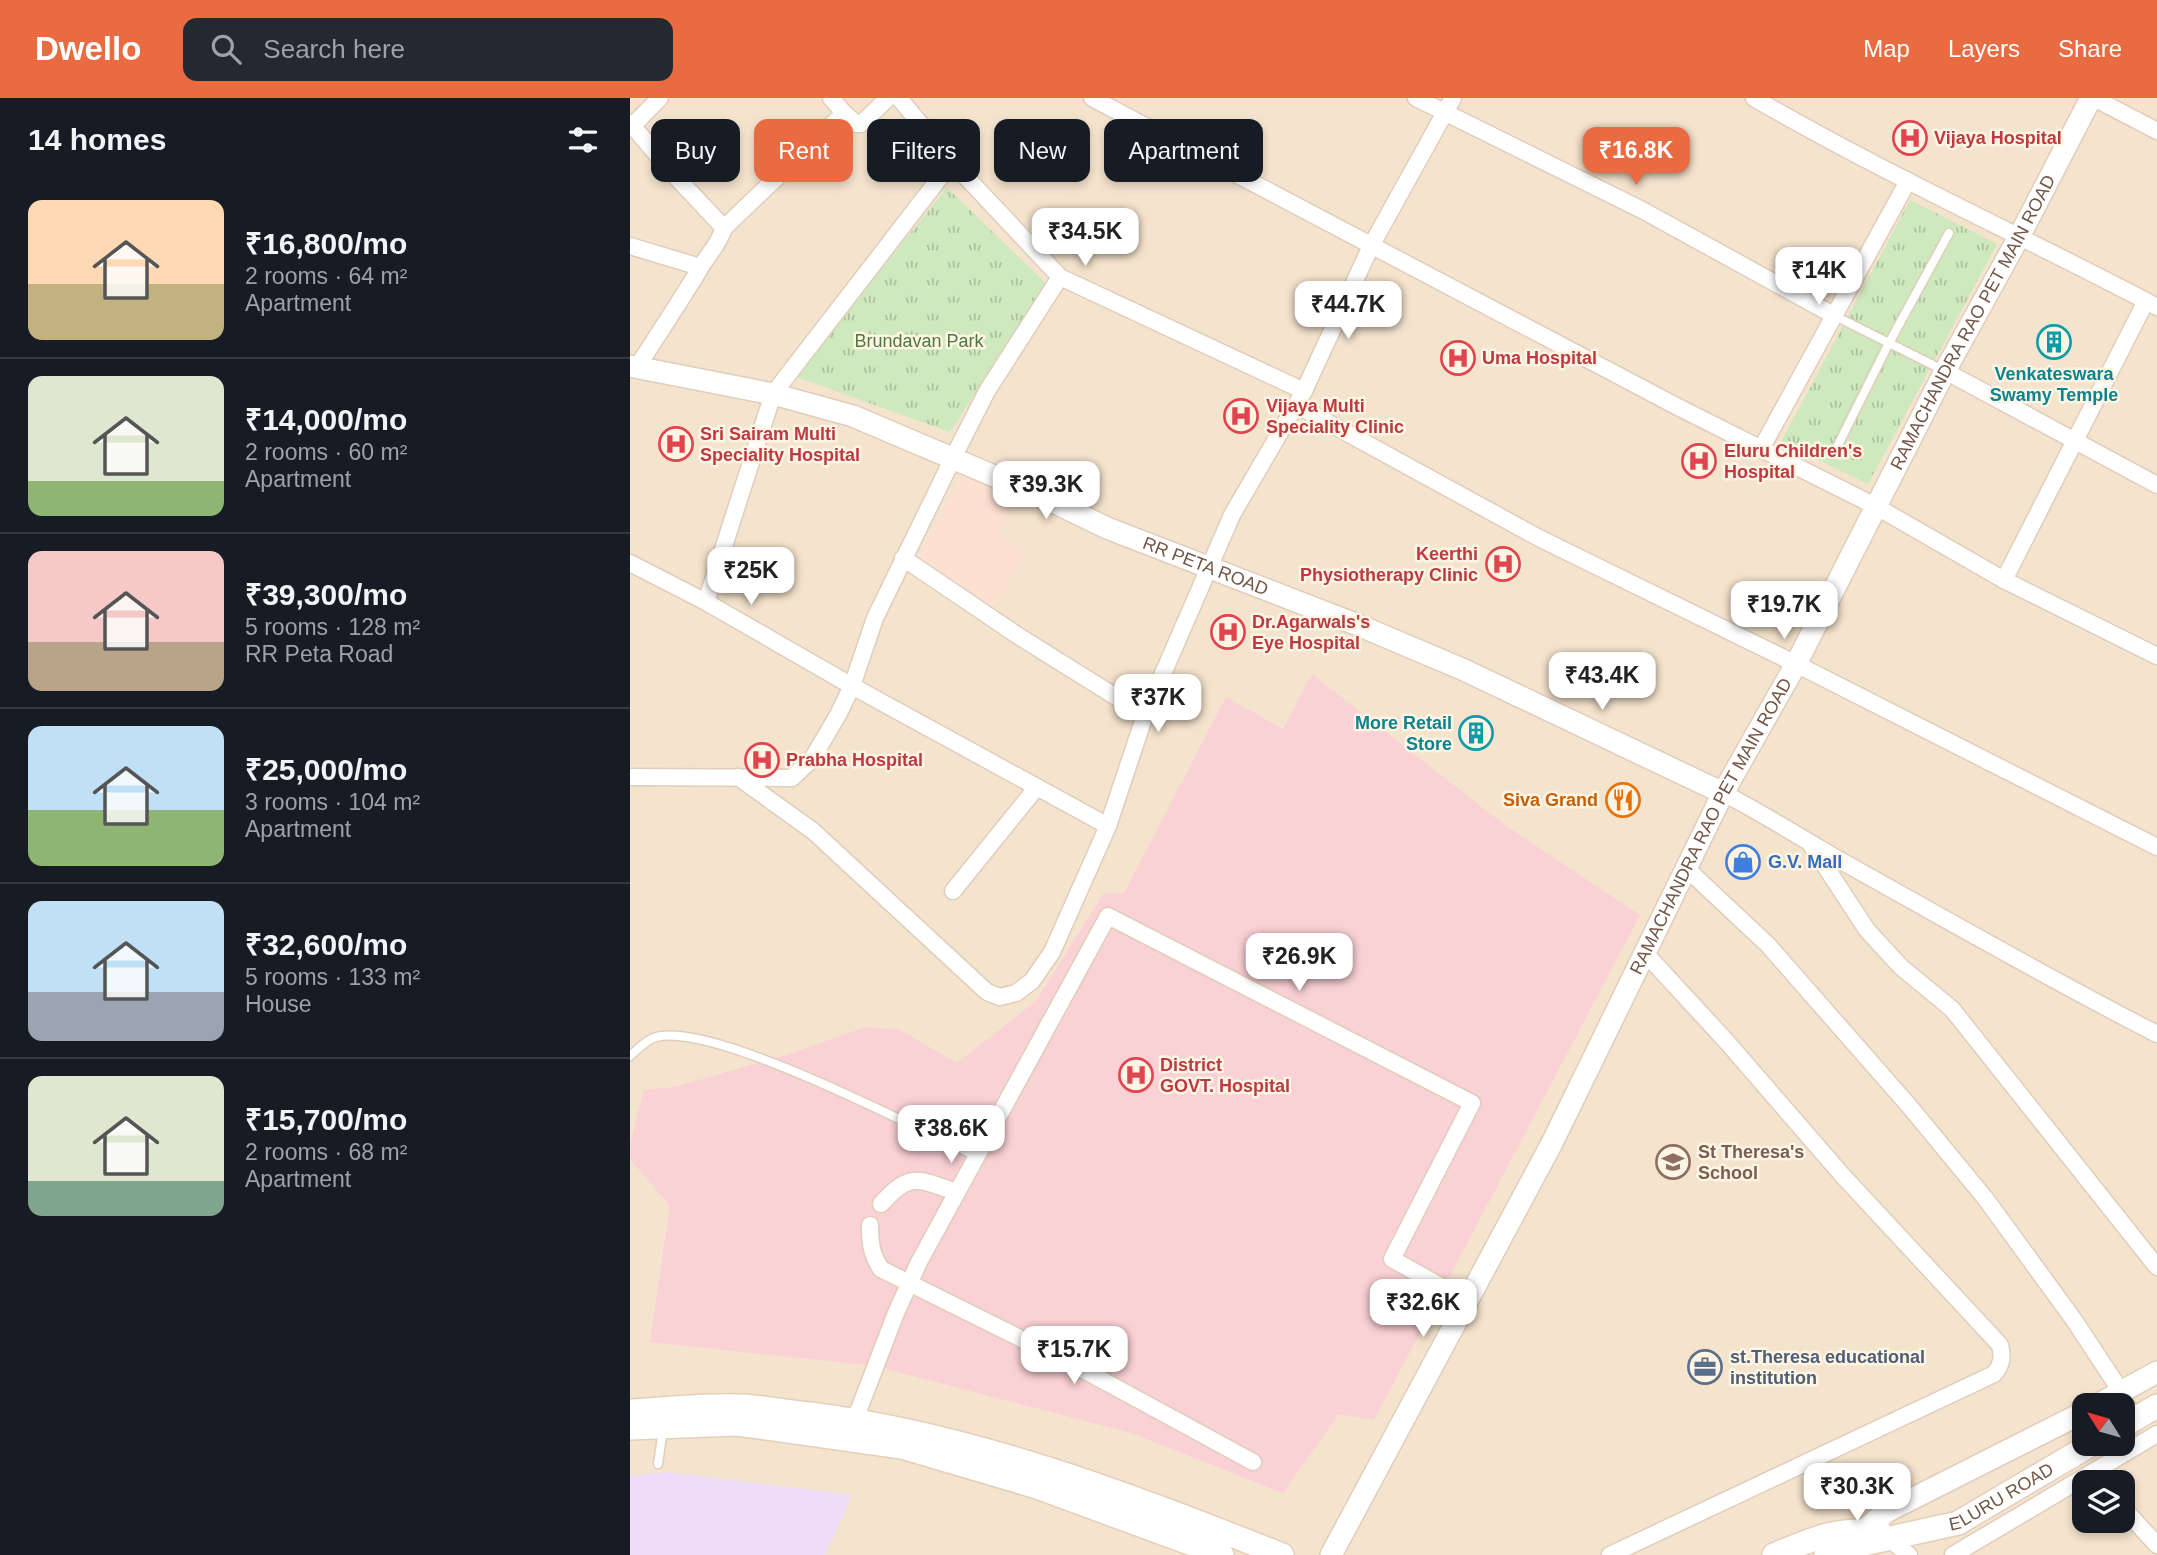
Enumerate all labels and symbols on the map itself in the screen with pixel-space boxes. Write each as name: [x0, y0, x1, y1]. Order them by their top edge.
hospital icon: Vijaya Hospital: [1891, 119, 1929, 157]
pin: ₹16.8K: [1579, 127, 1693, 187]
place label: Vijaya Hospital: [1934, 128, 2062, 148]
street label: RAMACHANDRA RAO PET MAIN ROAD: [1886, 172, 2059, 473]
pin: ₹34.5K: [1028, 208, 1142, 268]
pin: ₹14K: [1778, 248, 1860, 307]
pin: ₹44.7K: [1291, 282, 1405, 341]
building icon: Venkateswara Swamy Temple: [2035, 323, 2073, 361]
park label: Brundavan Park: [854, 331, 985, 351]
hospital icon: Uma Hospital: [1439, 339, 1477, 377]
place label: Uma Hospital: [1482, 348, 1597, 368]
place label: Venkateswara Swamy Temple: [1990, 364, 2118, 405]
place label: Vijaya Multi Speciality Clinic: [1266, 396, 1404, 437]
hospital icon: Vijaya Multi Speciality Clinic: [1222, 397, 1260, 435]
place label: Sri Sairam Multi Speciality Hospital: [700, 424, 860, 465]
hospital icon: Sri Sairam Multi Speciality Hospital: [657, 425, 695, 463]
place label: Eluru Children's Hospital: [1724, 441, 1862, 482]
hospital icon: Eluru Children's Hospital: [1680, 442, 1718, 480]
pin: ₹39.3K: [989, 462, 1103, 521]
street label: RR PETA ROAD: [1140, 533, 1271, 599]
place label: Keerthi Physiotherapy Clinic: [1300, 544, 1478, 585]
hospital icon: Keerthi Physiotherapy Clinic: [1484, 545, 1522, 583]
pin: ₹25K: [710, 547, 792, 607]
pin: ₹19.7K: [1727, 582, 1841, 641]
place label: Dr.Agarwals's Eye Hospital: [1252, 612, 1370, 653]
hospital icon: Dr.Agarwals's Eye Hospital: [1209, 613, 1247, 651]
pin: ₹43.4K: [1545, 652, 1659, 712]
pin: ₹37K: [1117, 674, 1199, 734]
street label: RAMACHANDRA RAO PET MAIN ROAD: [1626, 675, 1796, 978]
place label: More Retail Store: [1355, 713, 1452, 754]
building icon: More Retail Store: [1457, 714, 1495, 752]
hospital icon: Prabha Hospital: [743, 741, 781, 779]
place label: Prabha Hospital: [786, 750, 923, 770]
restaurant icon: Siva Grand: [1604, 781, 1642, 819]
place label: Siva Grand: [1503, 790, 1598, 810]
shop icon: G.V. Mall: [1724, 843, 1762, 881]
place label: G.V. Mall: [1768, 852, 1842, 872]
pin: ₹26.9K: [1242, 934, 1356, 993]
place label: District GOVT. Hospital: [1160, 1055, 1290, 1096]
hospital icon: District GOVT. Hospital: [1117, 1056, 1155, 1094]
pin: ₹38.6K: [894, 1105, 1008, 1165]
place label: St Theresa's School: [1698, 1142, 1804, 1183]
school or university icon: St Theresa's School: [1654, 1143, 1692, 1181]
pin: ₹32.6K: [1366, 1280, 1480, 1339]
pin: ₹15.7K: [1017, 1326, 1131, 1386]
place label: st.Theresa educational institution: [1730, 1347, 1925, 1388]
office icon: st.Theresa educational institution: [1686, 1348, 1724, 1386]
north arrow: [2072, 1393, 2135, 1456]
street label: ELURU ROAD: [1947, 1459, 2057, 1535]
pin: ₹30.3K: [1800, 1464, 1914, 1523]

